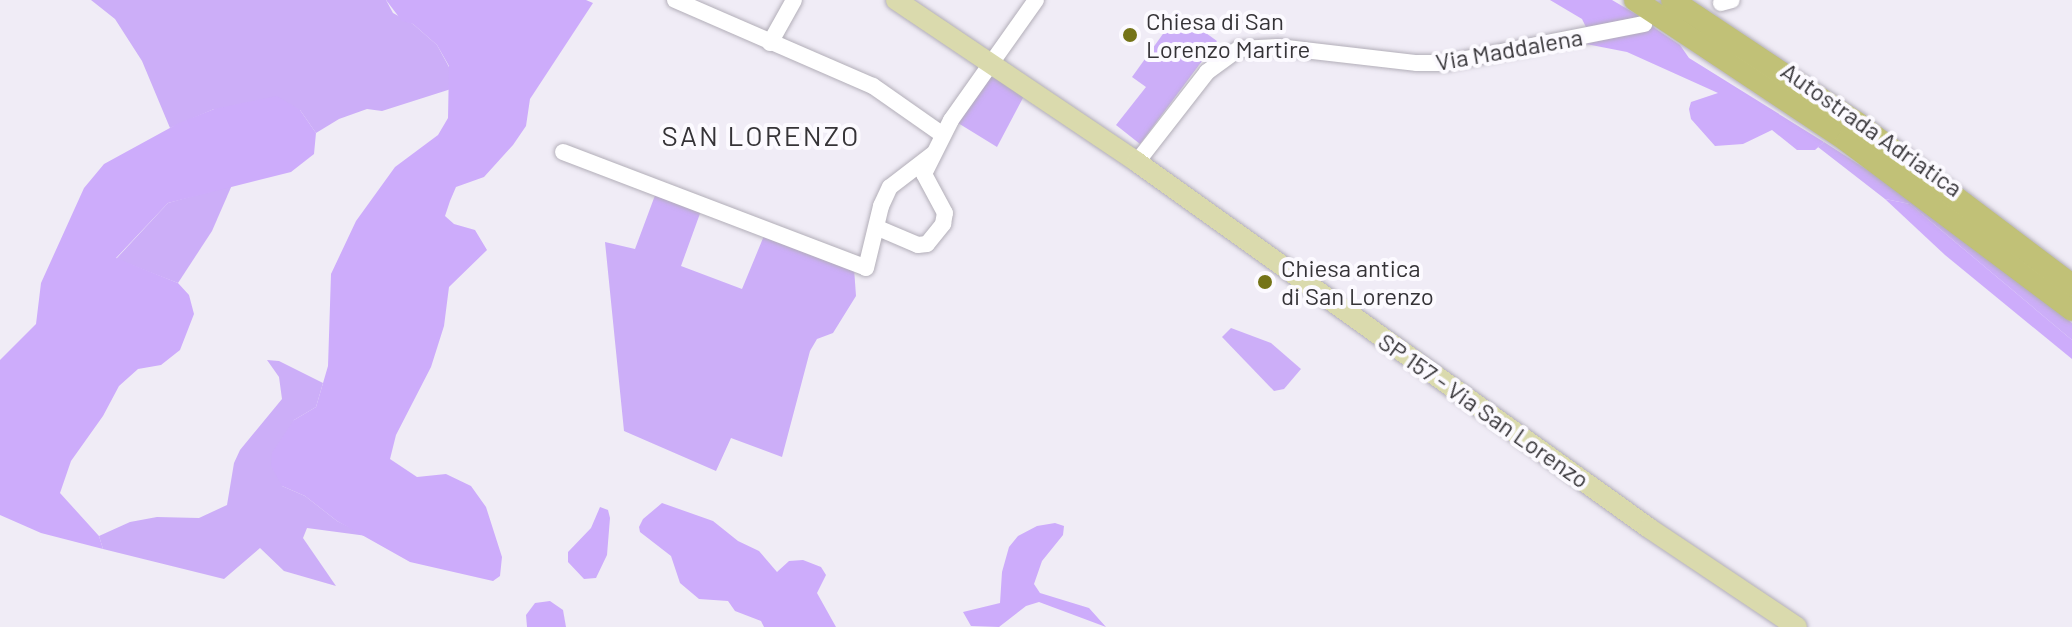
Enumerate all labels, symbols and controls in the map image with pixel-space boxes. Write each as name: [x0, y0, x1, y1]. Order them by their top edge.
place label: Chiesa di San Lorenzo Martire: [1146, 7, 1310, 63]
street label: Via Maddalena: [1433, 22, 1585, 76]
marker: Chiesa di San Lorenzo Martire: [1121, 26, 1139, 44]
street label: Autostrada Adriatica: [1776, 56, 1968, 202]
district label: SAN LORENZO: [662, 118, 860, 152]
place label: Chiesa antica di San Lorenzo: [1281, 254, 1434, 310]
marker: Chiesa antica di San Lorenzo: [1256, 273, 1274, 291]
street label: SP 157 - Via San Lorenzo: [1373, 326, 1595, 494]

